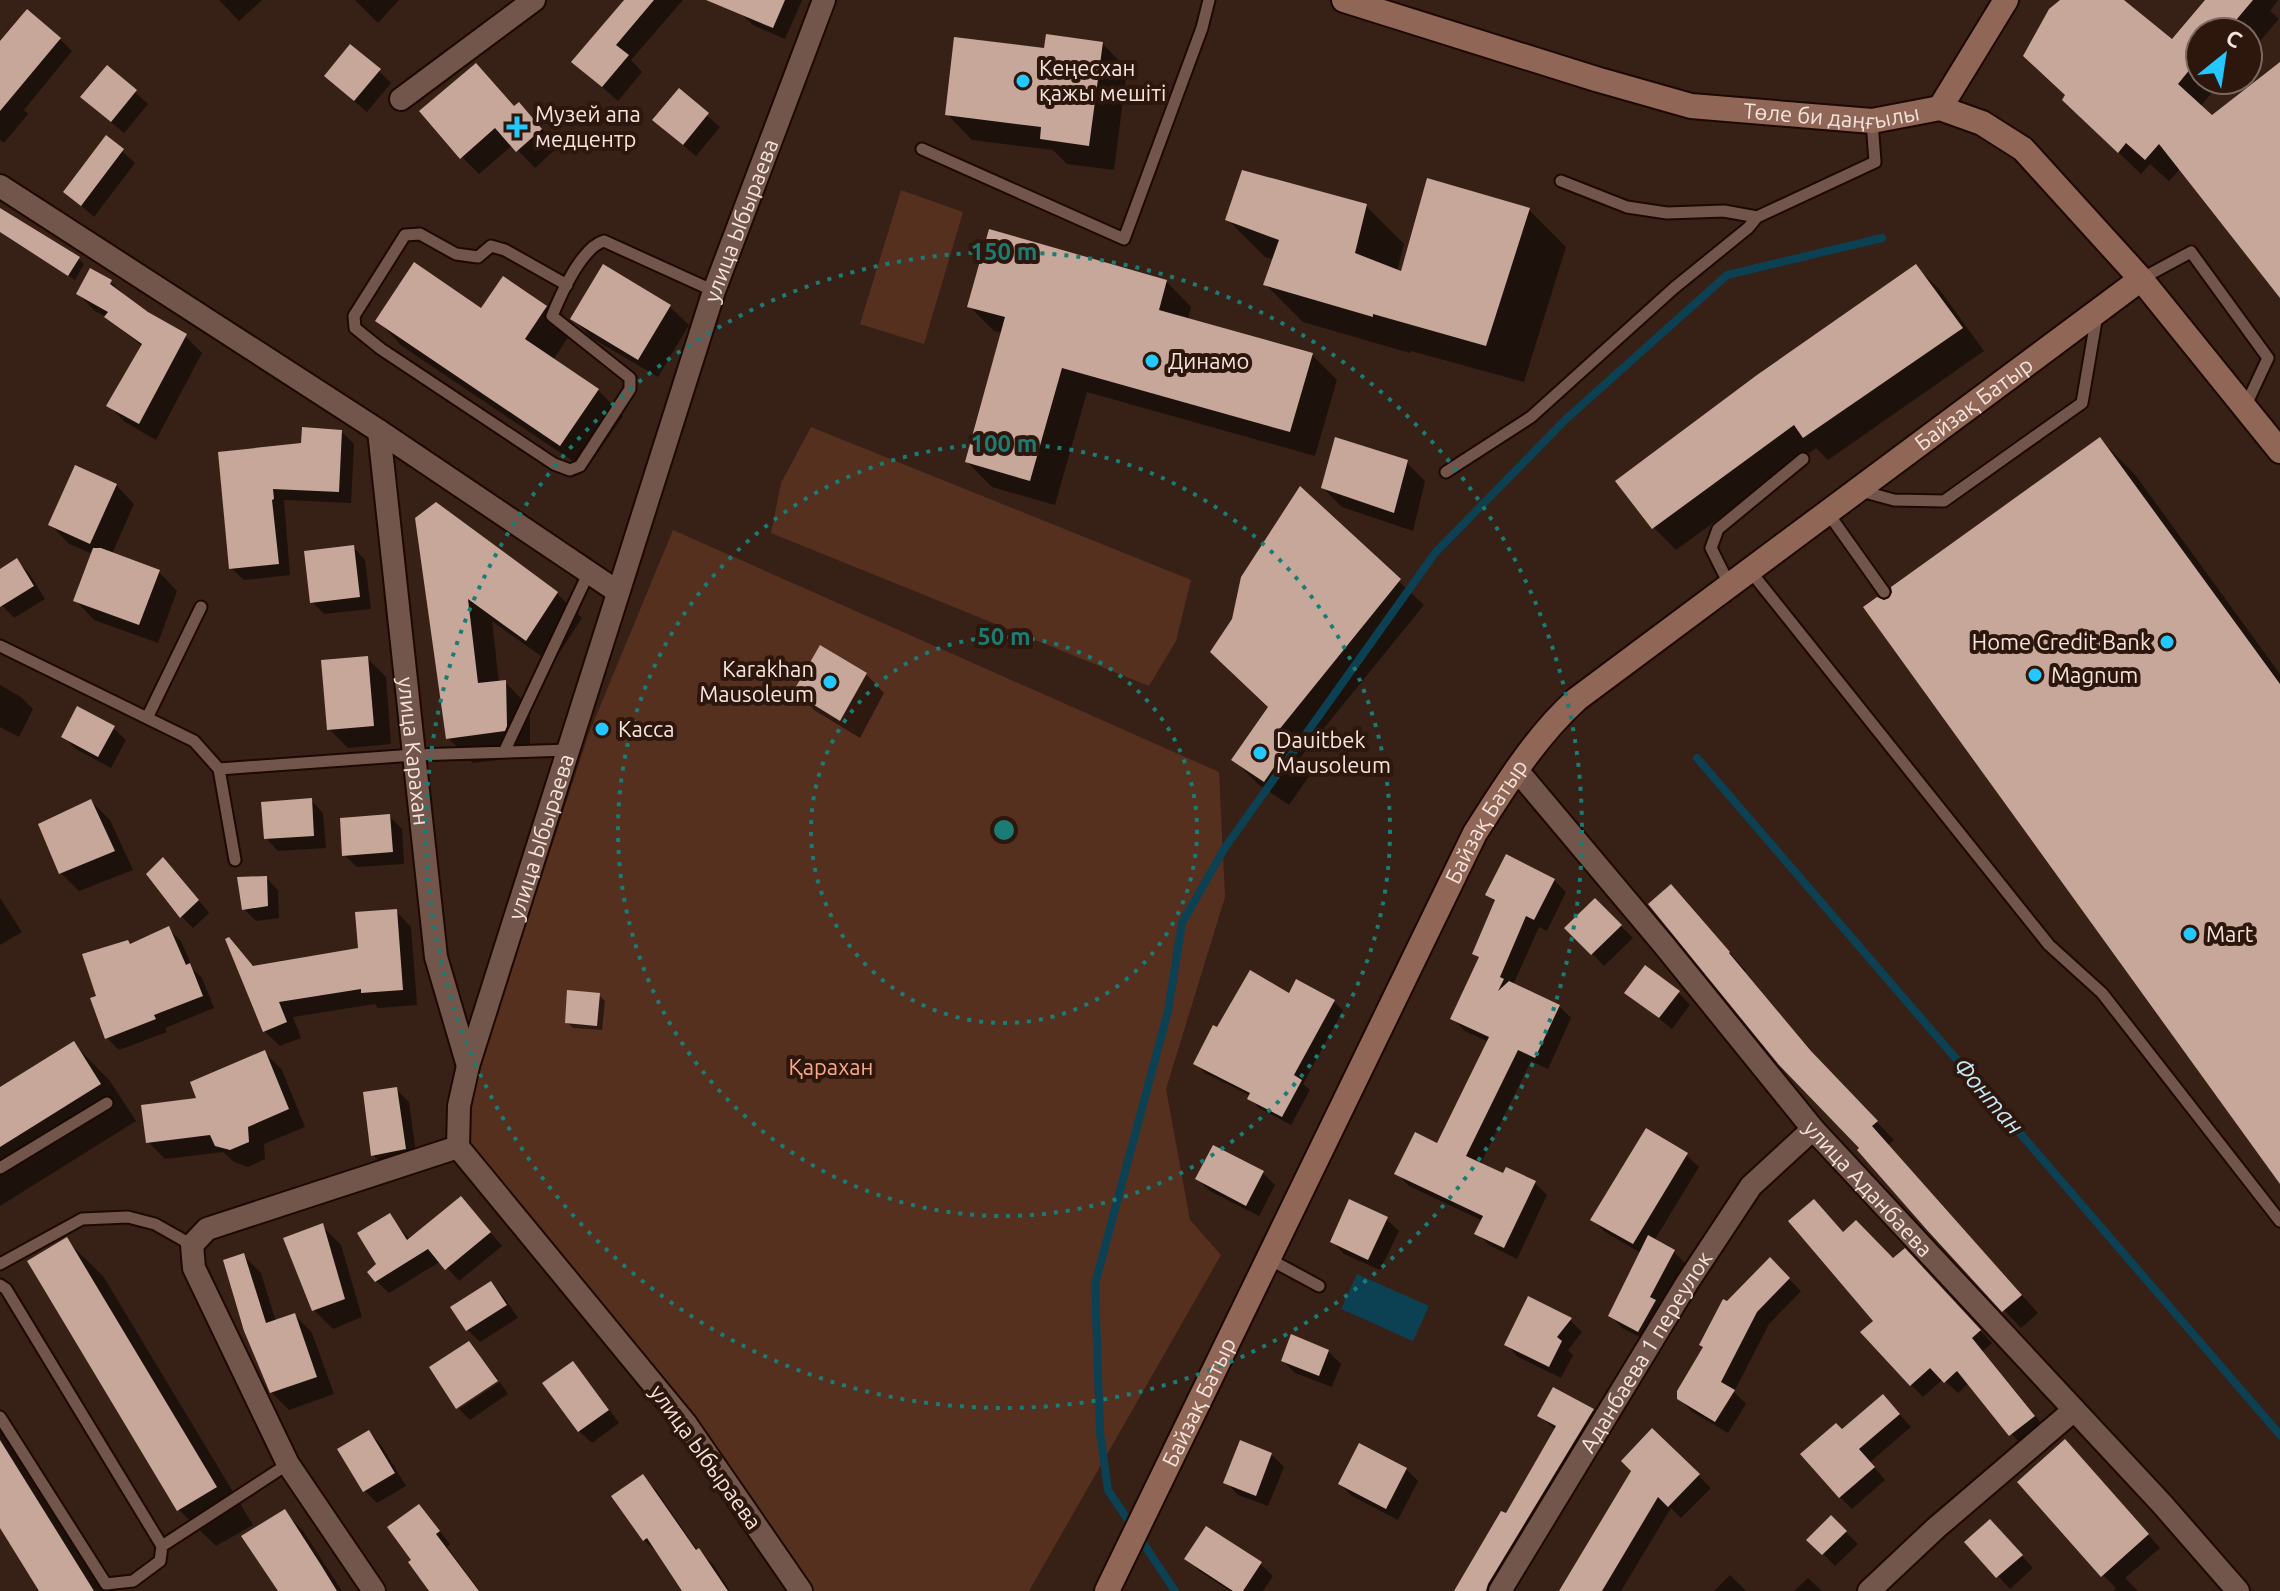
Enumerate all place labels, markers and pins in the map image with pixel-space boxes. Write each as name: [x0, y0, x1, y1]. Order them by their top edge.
place label: Кеңесхан қажы мешіті: [1039, 55, 1166, 105]
marker: Кеңесхан қажы мешіті: [1014, 72, 1032, 90]
place label: Музей апа медцентр: [535, 101, 641, 151]
marker: Музей апа медцентр: [506, 116, 528, 138]
place label: Динамо: [1168, 348, 1249, 373]
marker: Динамо: [1143, 352, 1161, 370]
place label: Home Credit Bank: [1972, 629, 2151, 654]
marker: Home Credit Bank: [2158, 633, 2176, 651]
place label: Karakhan Mausoleum: [699, 656, 814, 706]
place label: Magnum: [2051, 662, 2138, 687]
marker: Magnum: [2026, 666, 2044, 684]
marker: Karakhan Mausoleum: [821, 673, 839, 691]
place label: Касса: [618, 716, 674, 741]
marker: Касса: [593, 720, 611, 738]
place label: Dauitbek Mausoleum: [1276, 727, 1391, 777]
marker: Dauitbek Mausoleum: [1251, 744, 1269, 762]
centre of rings: [990, 816, 1018, 844]
place label: Mart: [2206, 921, 2254, 946]
marker: Mart: [2181, 925, 2199, 943]

